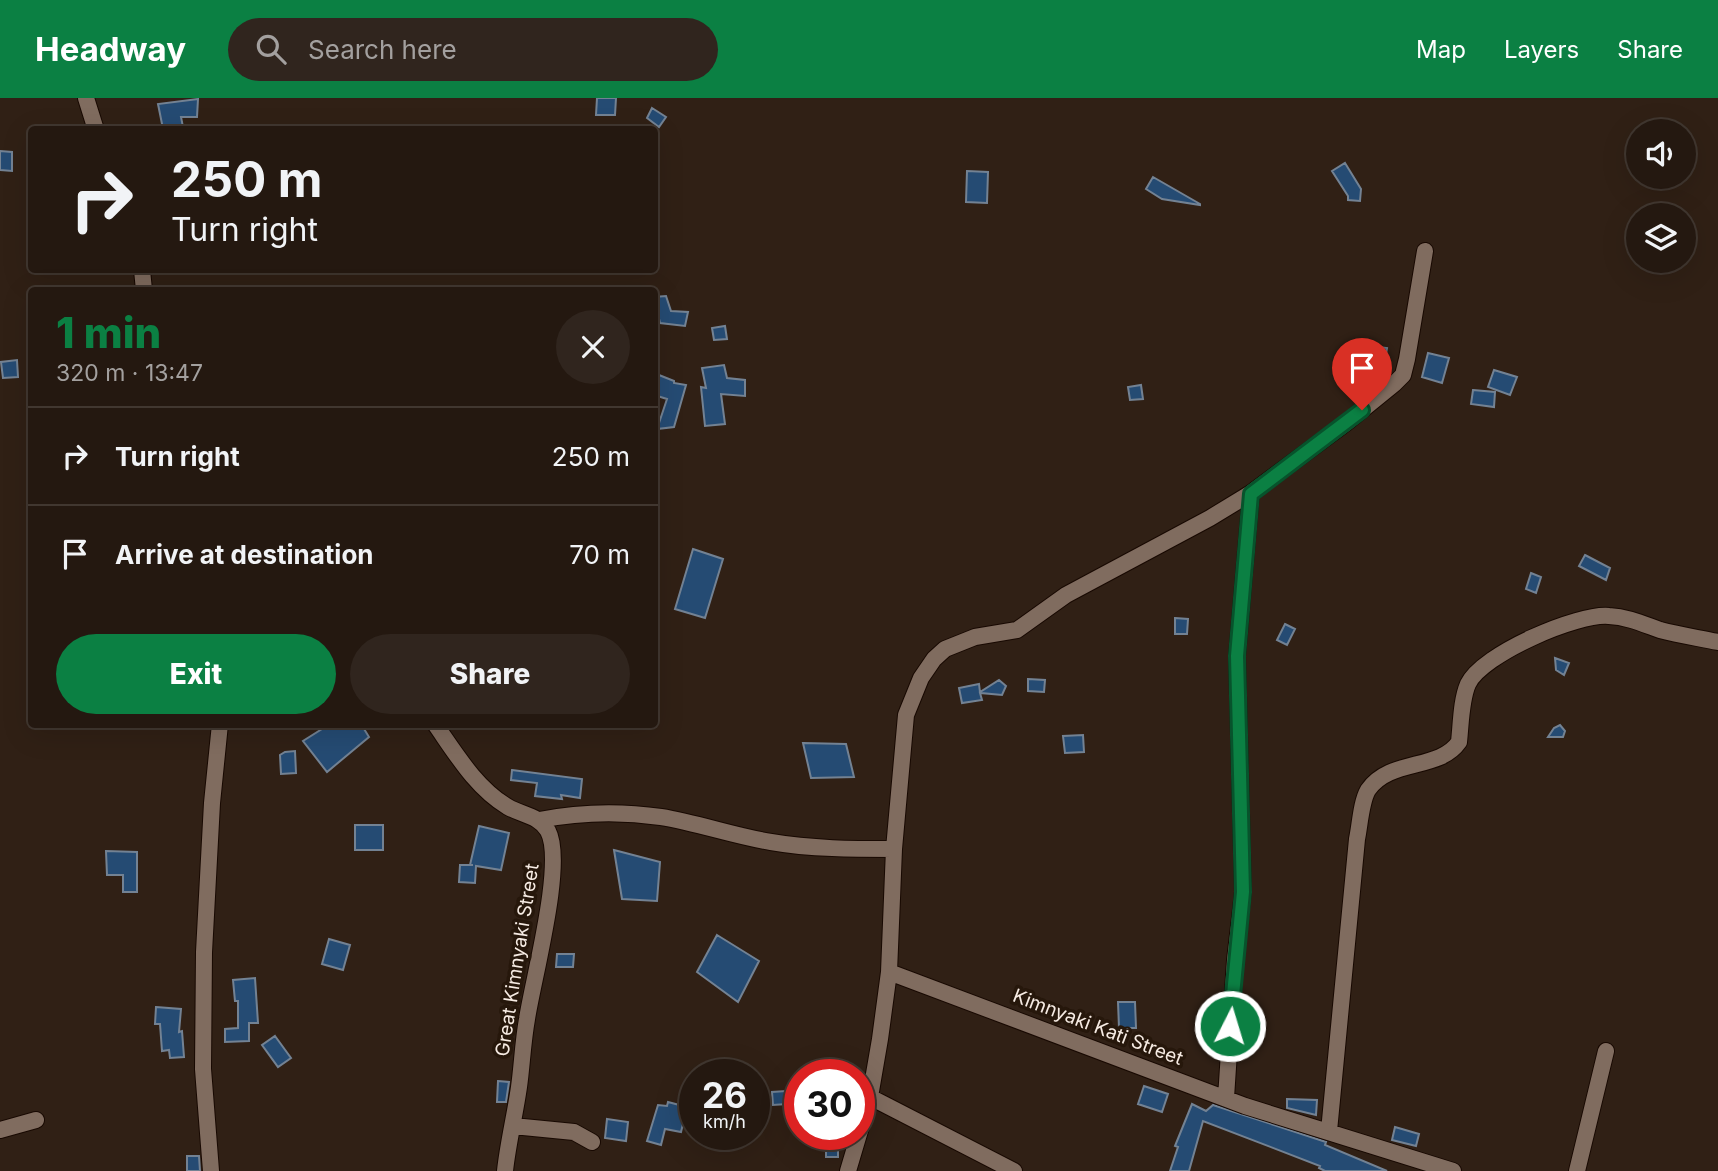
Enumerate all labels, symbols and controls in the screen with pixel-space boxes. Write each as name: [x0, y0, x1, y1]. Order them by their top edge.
search box: [228, 18, 718, 81]
text: Headway: [35, 29, 186, 69]
icon: search: [252, 30, 290, 68]
text: Search here: [308, 34, 457, 65]
text: Map: [1416, 35, 1466, 64]
text: Layers: [1504, 35, 1579, 64]
text: Share: [1617, 35, 1683, 64]
map controls: [1626, 119, 1696, 273]
button: sound: [1626, 119, 1696, 189]
text: 250 m: [171, 150, 323, 209]
icon: right: [56, 154, 147, 245]
button: layers: [1626, 203, 1696, 273]
text: Turn right: [171, 210, 318, 249]
text: 1 min: [56, 307, 161, 358]
button: close: [556, 310, 630, 384]
pin: [1332, 338, 1392, 410]
icon: arrive: [1343, 349, 1381, 387]
text: 320 m · 13:47: [56, 359, 203, 387]
icon: right: [56, 437, 94, 475]
text: Turn right: [115, 441, 240, 472]
text: 250 m: [552, 441, 630, 472]
icon: arrive: [56, 535, 94, 573]
text: Arrive at destination: [115, 539, 374, 570]
text: 70 m: [569, 539, 630, 570]
button: Exit: [56, 634, 336, 714]
button: Share: [350, 634, 630, 714]
street label: Great Kimnyaki Street: [490, 862, 544, 1058]
street label: Kimnyaki Kati Street: [1010, 984, 1186, 1070]
position arrow: [1193, 989, 1267, 1063]
speed limit sign: 30: [784, 1059, 875, 1150]
text: 26: [702, 1074, 747, 1116]
text: km/h: [703, 1111, 746, 1132]

